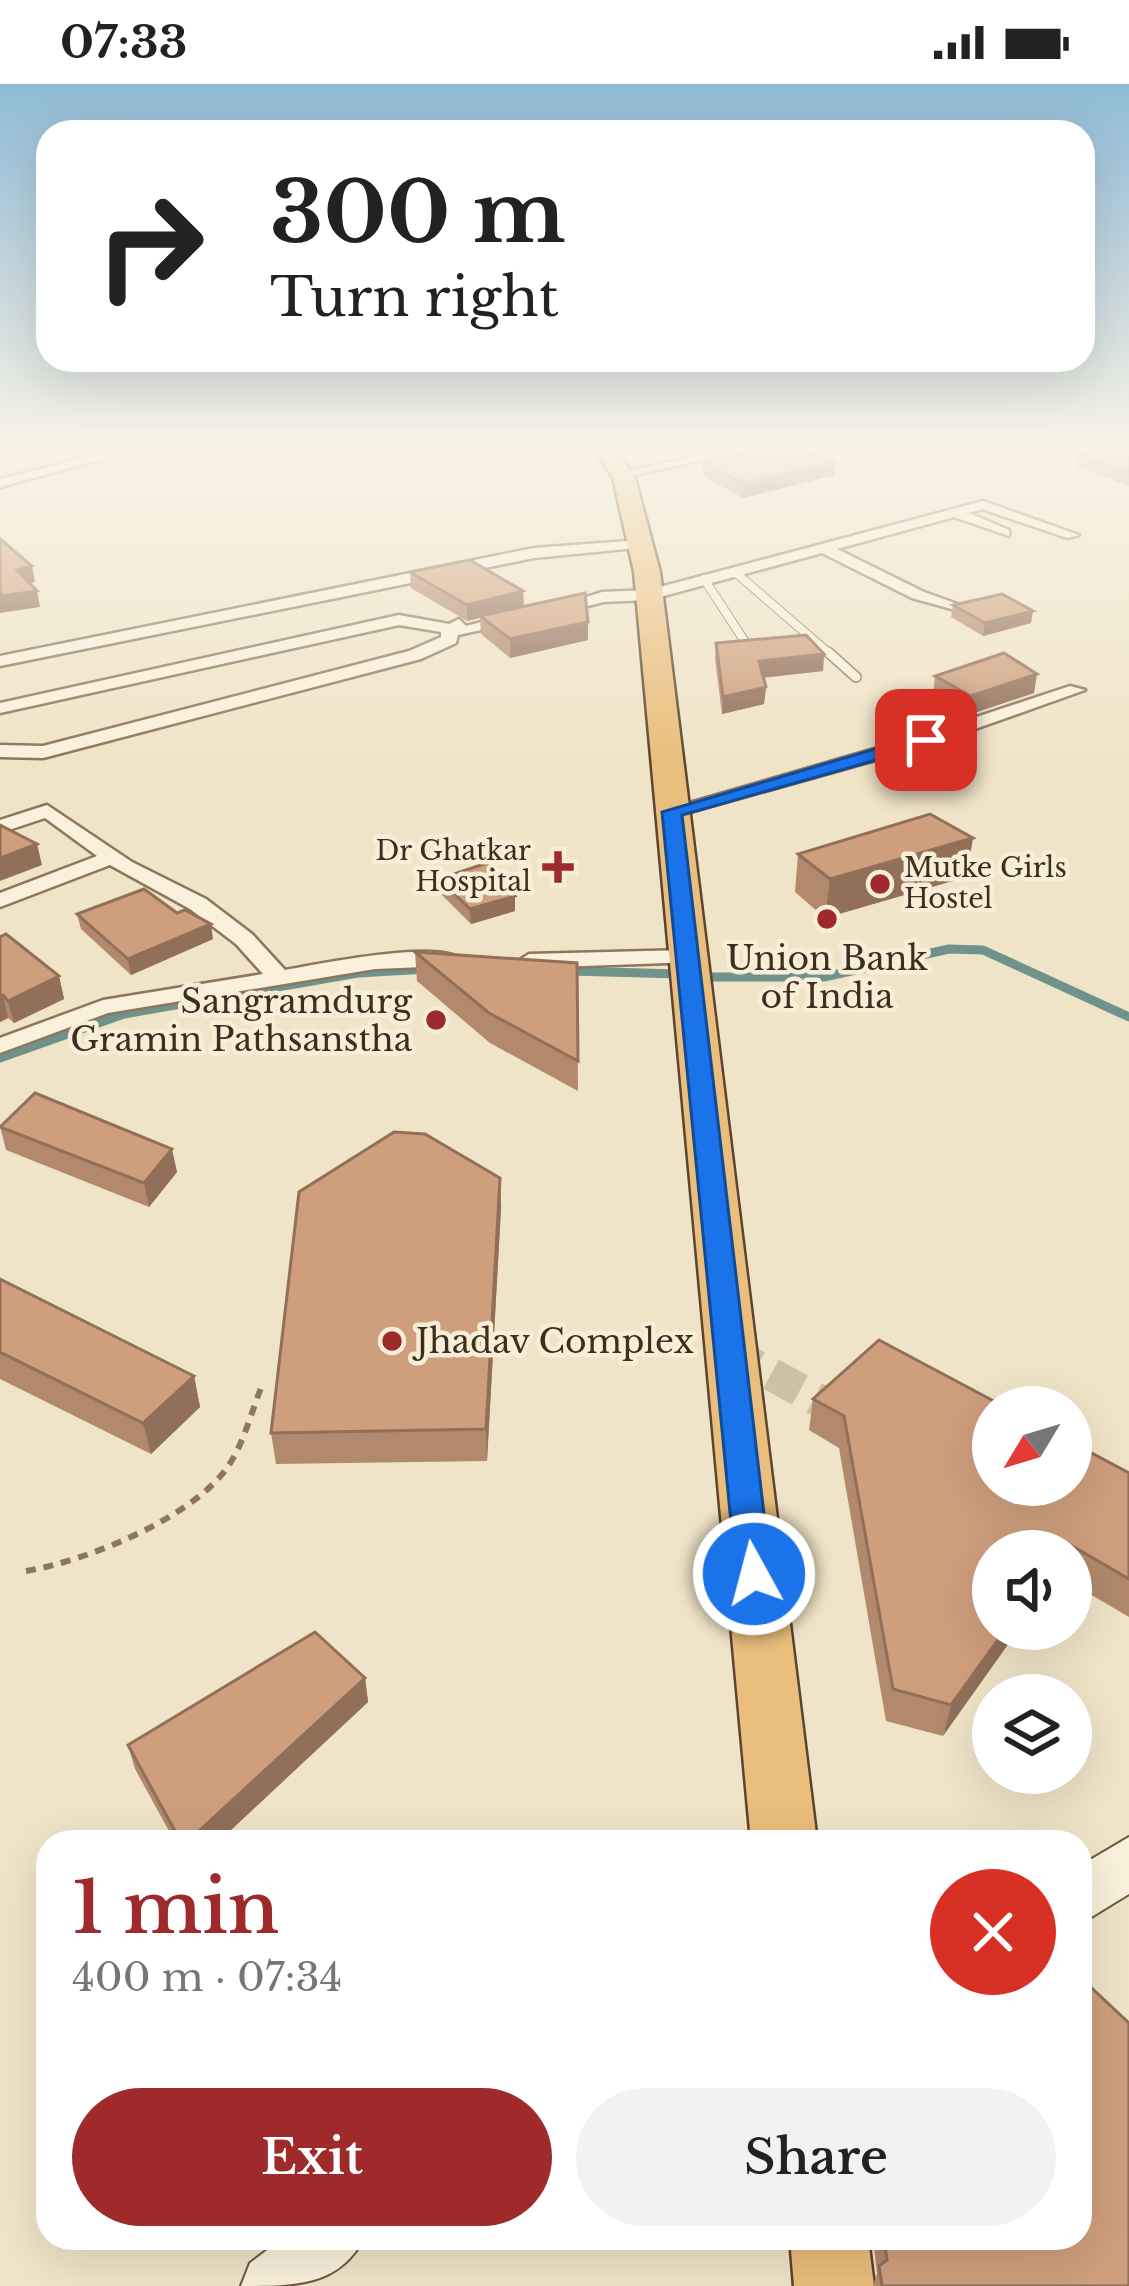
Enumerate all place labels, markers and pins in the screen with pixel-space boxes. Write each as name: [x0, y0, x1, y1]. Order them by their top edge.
pin: [875, 689, 977, 791]
place label: Dr Ghatkar Hospital: [376, 834, 531, 898]
marker: Dr Ghatkar Hospital: [542, 851, 574, 883]
place label: Mutke Girls Hostel: [904, 851, 1067, 915]
marker: Mutke Girls Hostel: [867, 871, 893, 897]
marker: Union Bank of India: [814, 906, 840, 932]
place label: Union Bank of India: [726, 938, 929, 1017]
place label: Sangramdurg Gramin Pathsanstha: [70, 981, 413, 1060]
marker: Sangramdurg Gramin Pathsanstha: [423, 1007, 449, 1033]
place label: Jhadav Complex: [412, 1321, 694, 1362]
marker: Jhadav Complex: [379, 1328, 405, 1354]

